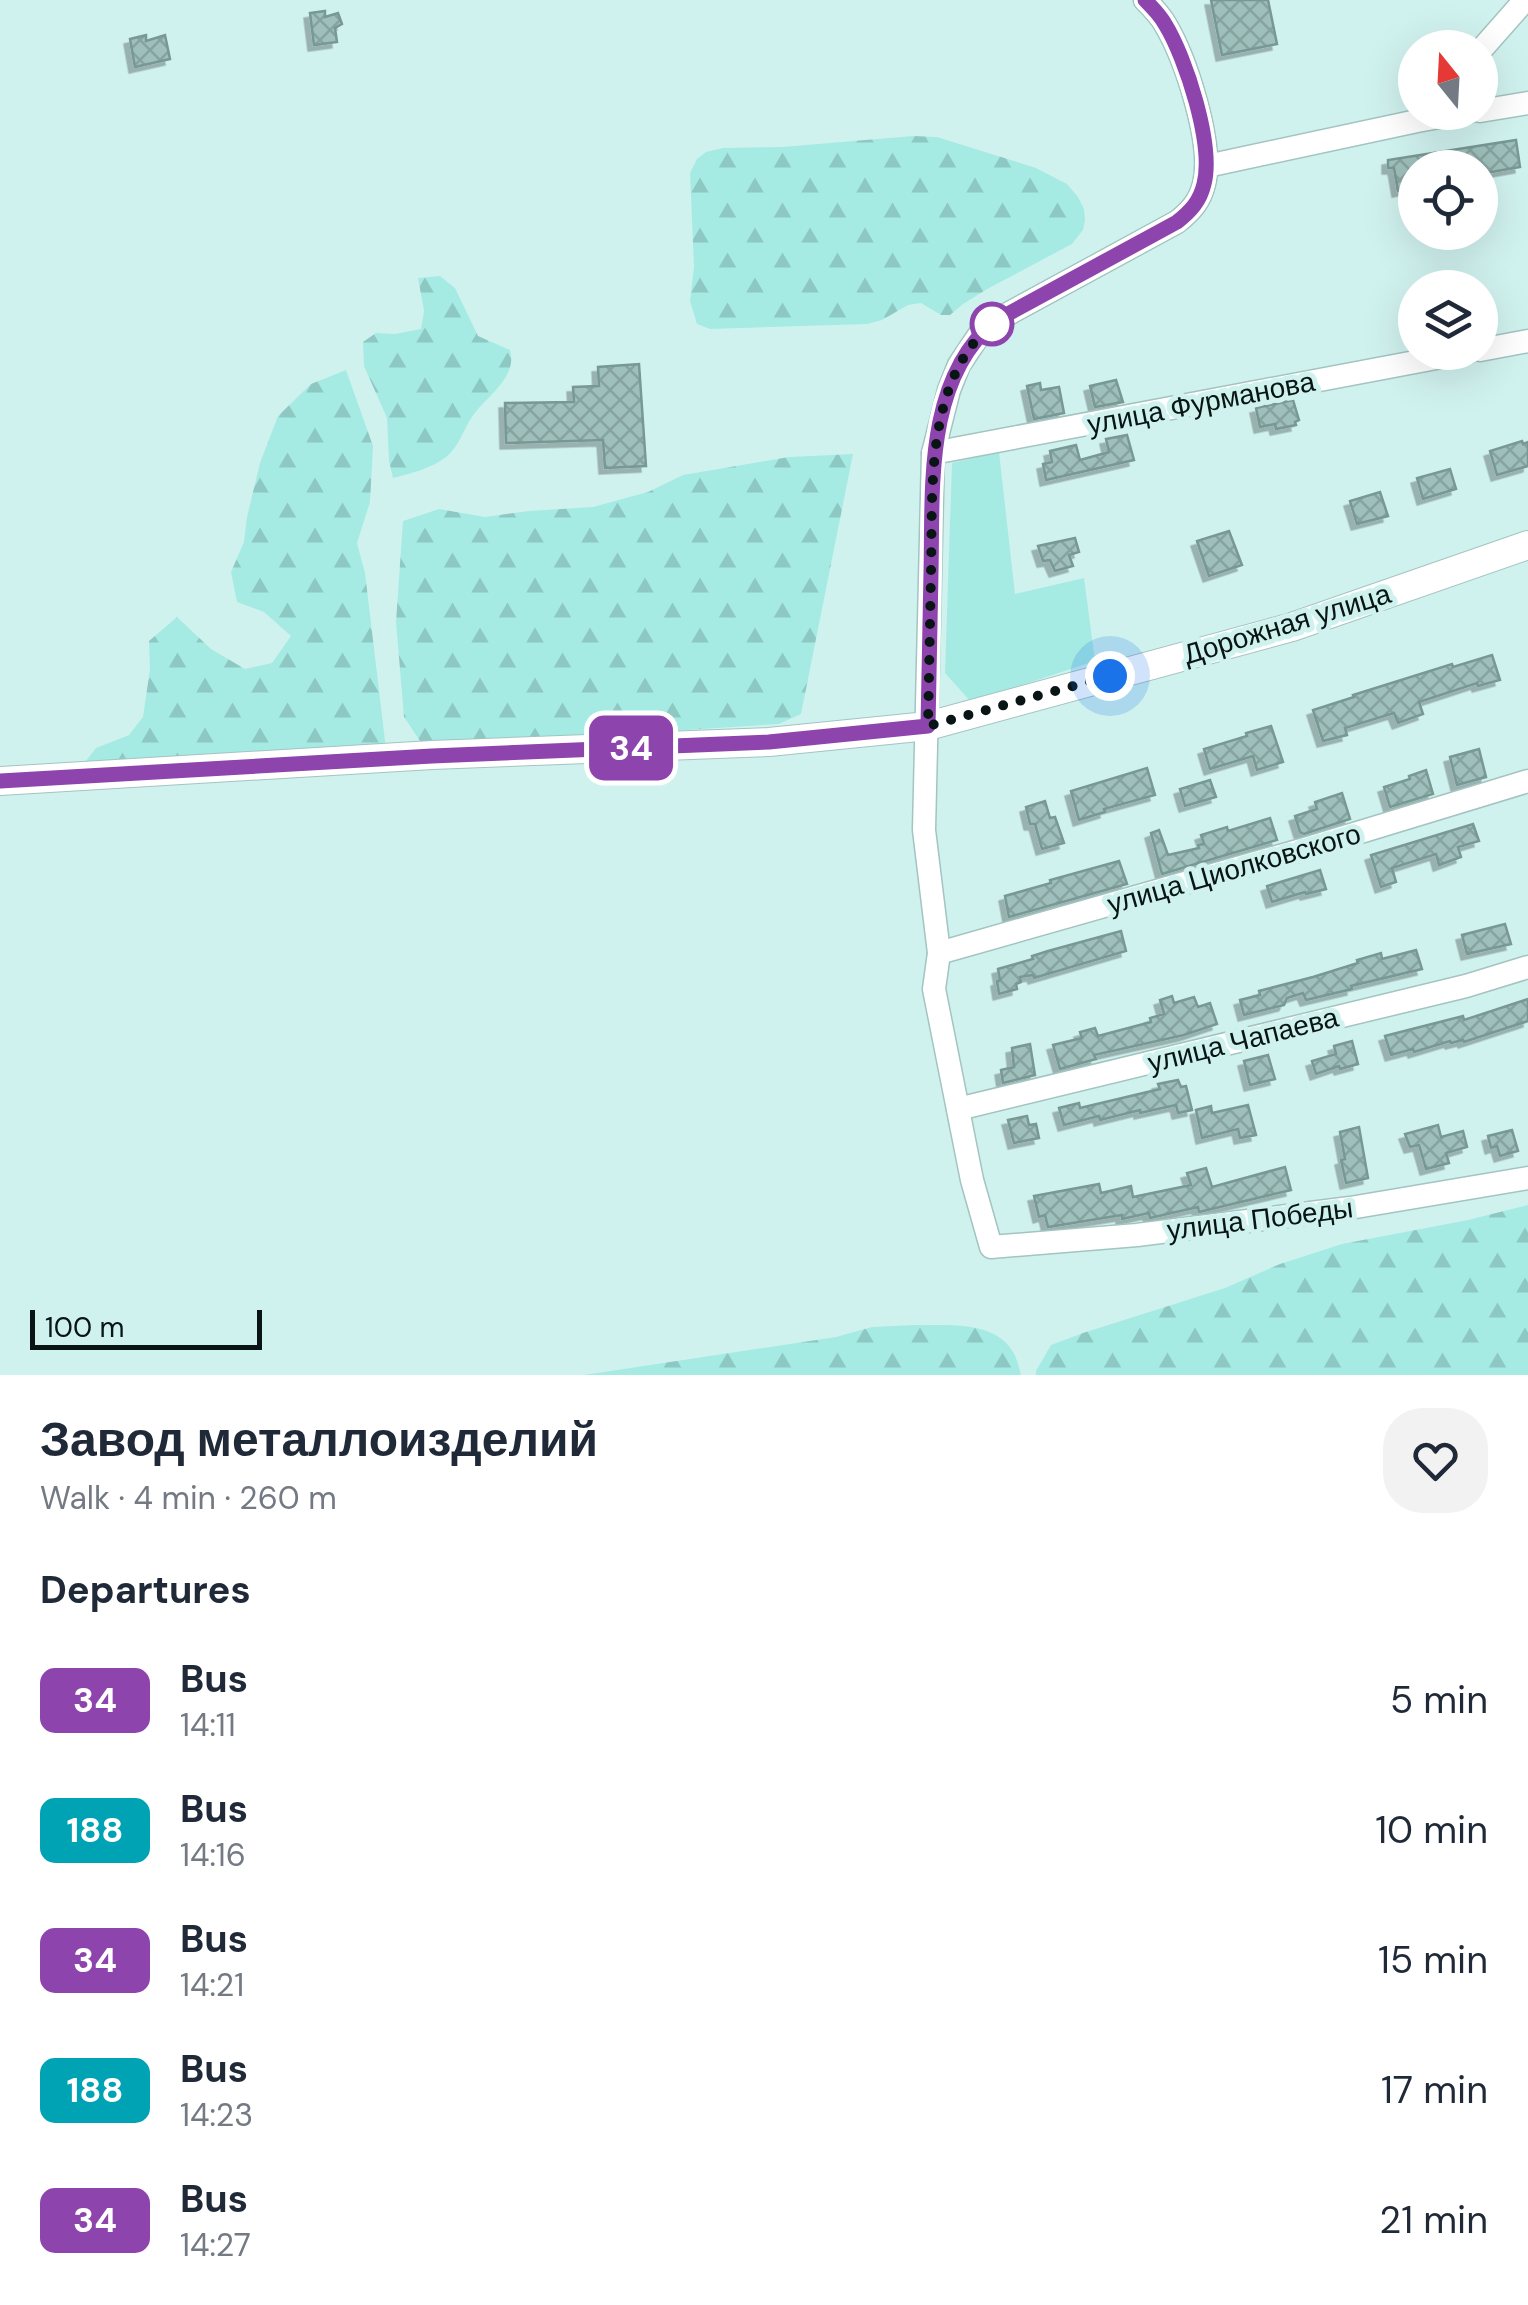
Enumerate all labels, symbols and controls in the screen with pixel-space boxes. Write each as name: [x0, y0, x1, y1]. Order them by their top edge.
north arrow: [1398, 30, 1498, 130]
map controls: [1398, 30, 1498, 370]
button: locate: [1398, 150, 1498, 250]
button: layers: [1398, 270, 1498, 370]
unlabelled marker: [971, 303, 1013, 345]
street label: улица Фурманова: [1084, 363, 1318, 443]
street label: Дорожная улица: [1179, 575, 1396, 673]
your location: [1085, 651, 1135, 701]
line badge: 34: [586, 716, 676, 780]
text: 34: [609, 725, 653, 771]
street label: улица Циолковского: [1103, 815, 1365, 923]
street label: улица Чапаева: [1144, 998, 1343, 1082]
street label: улица Победы: [1165, 1189, 1355, 1249]
scale bar: [30, 1305, 262, 1350]
text: 100 m: [45, 1309, 124, 1346]
text: Завод металлоизделий: [40, 1408, 598, 1471]
button: heart: [1383, 1408, 1488, 1513]
text: Walk · 4 min · 260 m: [40, 1477, 337, 1519]
text: Departures: [40, 1565, 251, 1615]
text: Bus: [180, 1654, 248, 1704]
text: 5 min: [1390, 1675, 1488, 1725]
text: 34: [73, 1677, 117, 1723]
text: 14:11: [180, 1704, 236, 1746]
text: Bus: [180, 1784, 248, 1834]
text: 10 min: [1375, 1805, 1488, 1855]
text: 188: [66, 1807, 124, 1853]
text: 14:16: [180, 1834, 246, 1876]
text: Bus: [180, 1914, 248, 1964]
text: 15 min: [1378, 1935, 1488, 1985]
text: 34: [73, 1937, 117, 1983]
text: 14:21: [180, 1964, 244, 2006]
text: Bus: [180, 2044, 248, 2094]
text: 17 min: [1381, 2065, 1488, 2115]
text: 188: [66, 2067, 124, 2113]
text: 14:23: [180, 2094, 253, 2136]
text: Bus: [180, 2174, 248, 2224]
text: 21 min: [1379, 2195, 1488, 2245]
text: 34: [73, 2197, 117, 2243]
text: 14:27: [180, 2224, 251, 2266]

